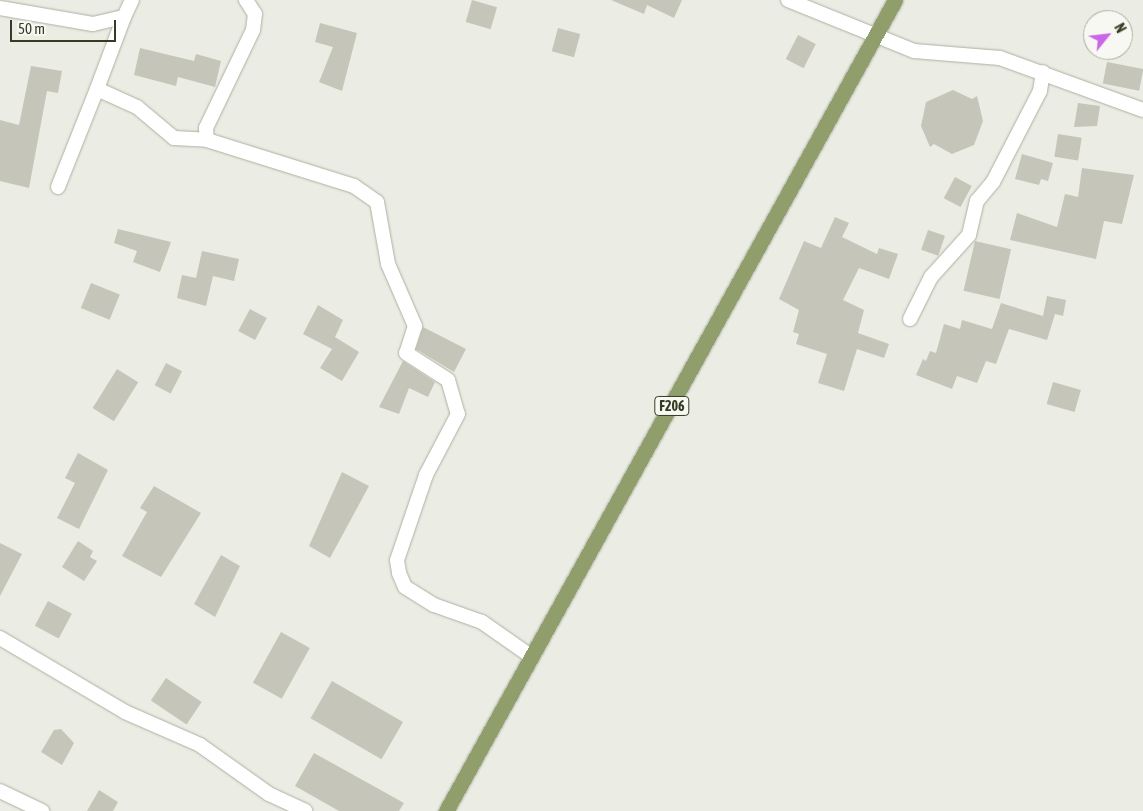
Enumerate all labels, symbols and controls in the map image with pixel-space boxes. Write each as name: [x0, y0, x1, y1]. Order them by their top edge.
scale bar: [12, 10, 119, 42]
north arrow: [1083, 10, 1133, 60]
text: 50 m: [18, 20, 45, 37]
text: N: [1111, 21, 1129, 36]
road number: F206: [653, 394, 691, 418]

